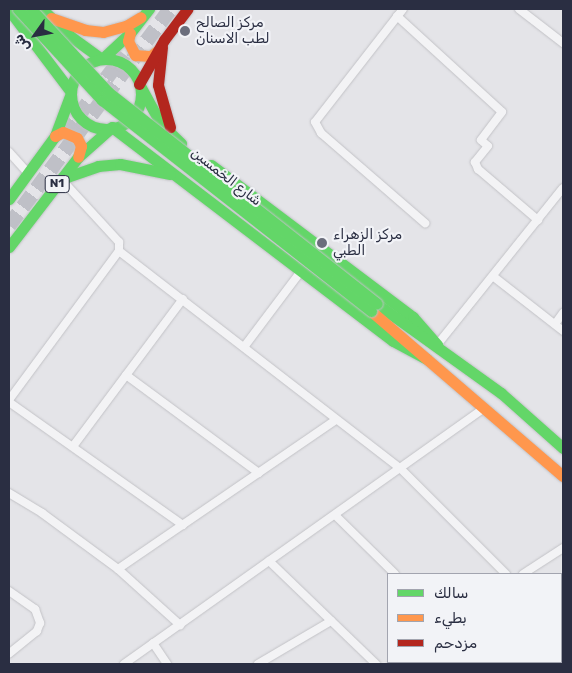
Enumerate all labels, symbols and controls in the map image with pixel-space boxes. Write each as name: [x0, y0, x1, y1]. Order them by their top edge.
north arrow: [10, 10, 60, 60]
place label: مركز الصالح لطب الاسنان: [196, 15, 270, 48]
marker: مركز الصالح لطب الاسنان: [178, 24, 192, 38]
text: ش: [10, 31, 34, 55]
street label: شارع الخمسين: [188, 144, 264, 210]
road number: N1: [44, 174, 70, 193]
place label: مركز الزهراء الطبي: [333, 227, 402, 260]
marker: مركز الزهراء الطبي: [315, 236, 329, 250]
legend: [387, 573, 562, 663]
text: سالك: [434, 584, 469, 602]
text: بطيء: [434, 609, 467, 627]
text: مزدحم: [434, 634, 477, 652]

